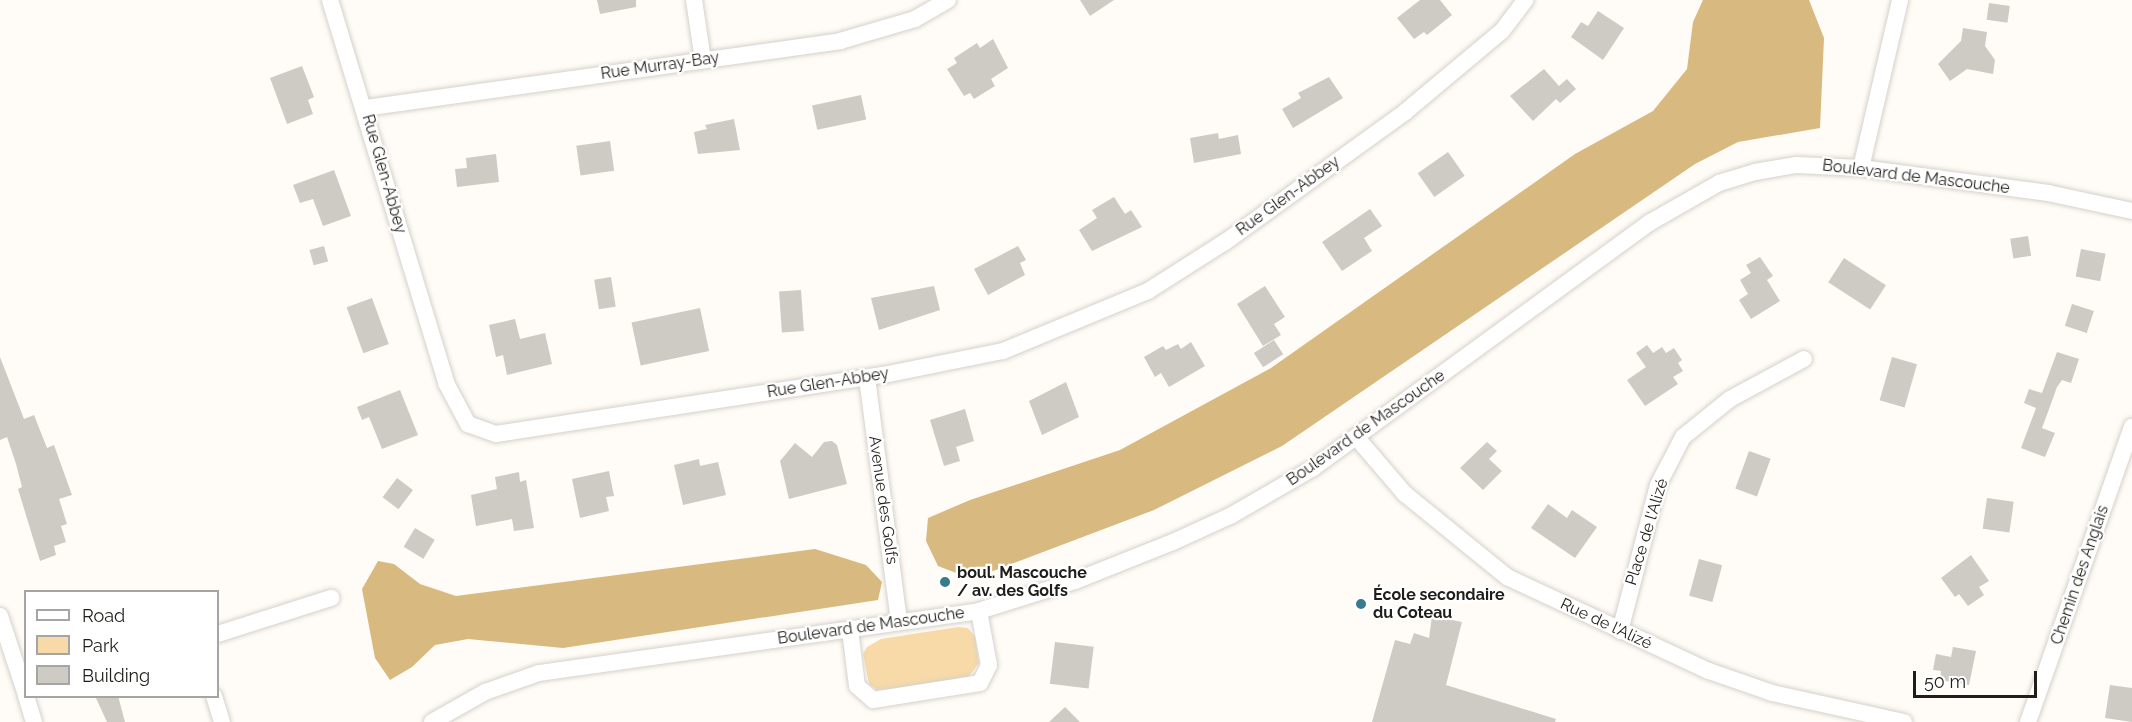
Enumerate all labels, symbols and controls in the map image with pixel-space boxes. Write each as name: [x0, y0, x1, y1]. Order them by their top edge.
street label: Rue Murray-Bay: [599, 48, 721, 84]
street label: Rue Glen-Abbey: [358, 112, 410, 236]
street label: Rue Glen-Abbey: [1233, 152, 1343, 240]
street label: Boulevard de Mascouche: [1821, 156, 2011, 198]
street label: Rue Glen-Abbey: [766, 364, 890, 402]
street label: Boulevard de Mascouche: [1283, 366, 1449, 490]
street label: Avenue des Golfs: [864, 434, 902, 566]
street label: Place de l'Alizé: [1622, 476, 1672, 588]
street label: Chemin des Anglais: [2047, 502, 2113, 648]
place label: boul. Mascouche / av. des Golfs: [957, 563, 1087, 601]
marker: boul. Mascouche / av. des Golfs: [938, 575, 952, 589]
place label: École secondaire du Coteau: [1373, 585, 1505, 623]
legend: [24, 590, 219, 698]
street label: Rue de l'Alizé: [1557, 594, 1655, 654]
marker: École secondaire du Coteau: [1354, 597, 1368, 611]
street label: Boulevard de Mascouche: [776, 603, 966, 649]
text: Road: [82, 605, 125, 626]
text: Park: [82, 635, 119, 656]
scale bar: [1916, 659, 2040, 697]
text: Building: [82, 665, 150, 686]
text: 50 m: [1924, 671, 1966, 692]

